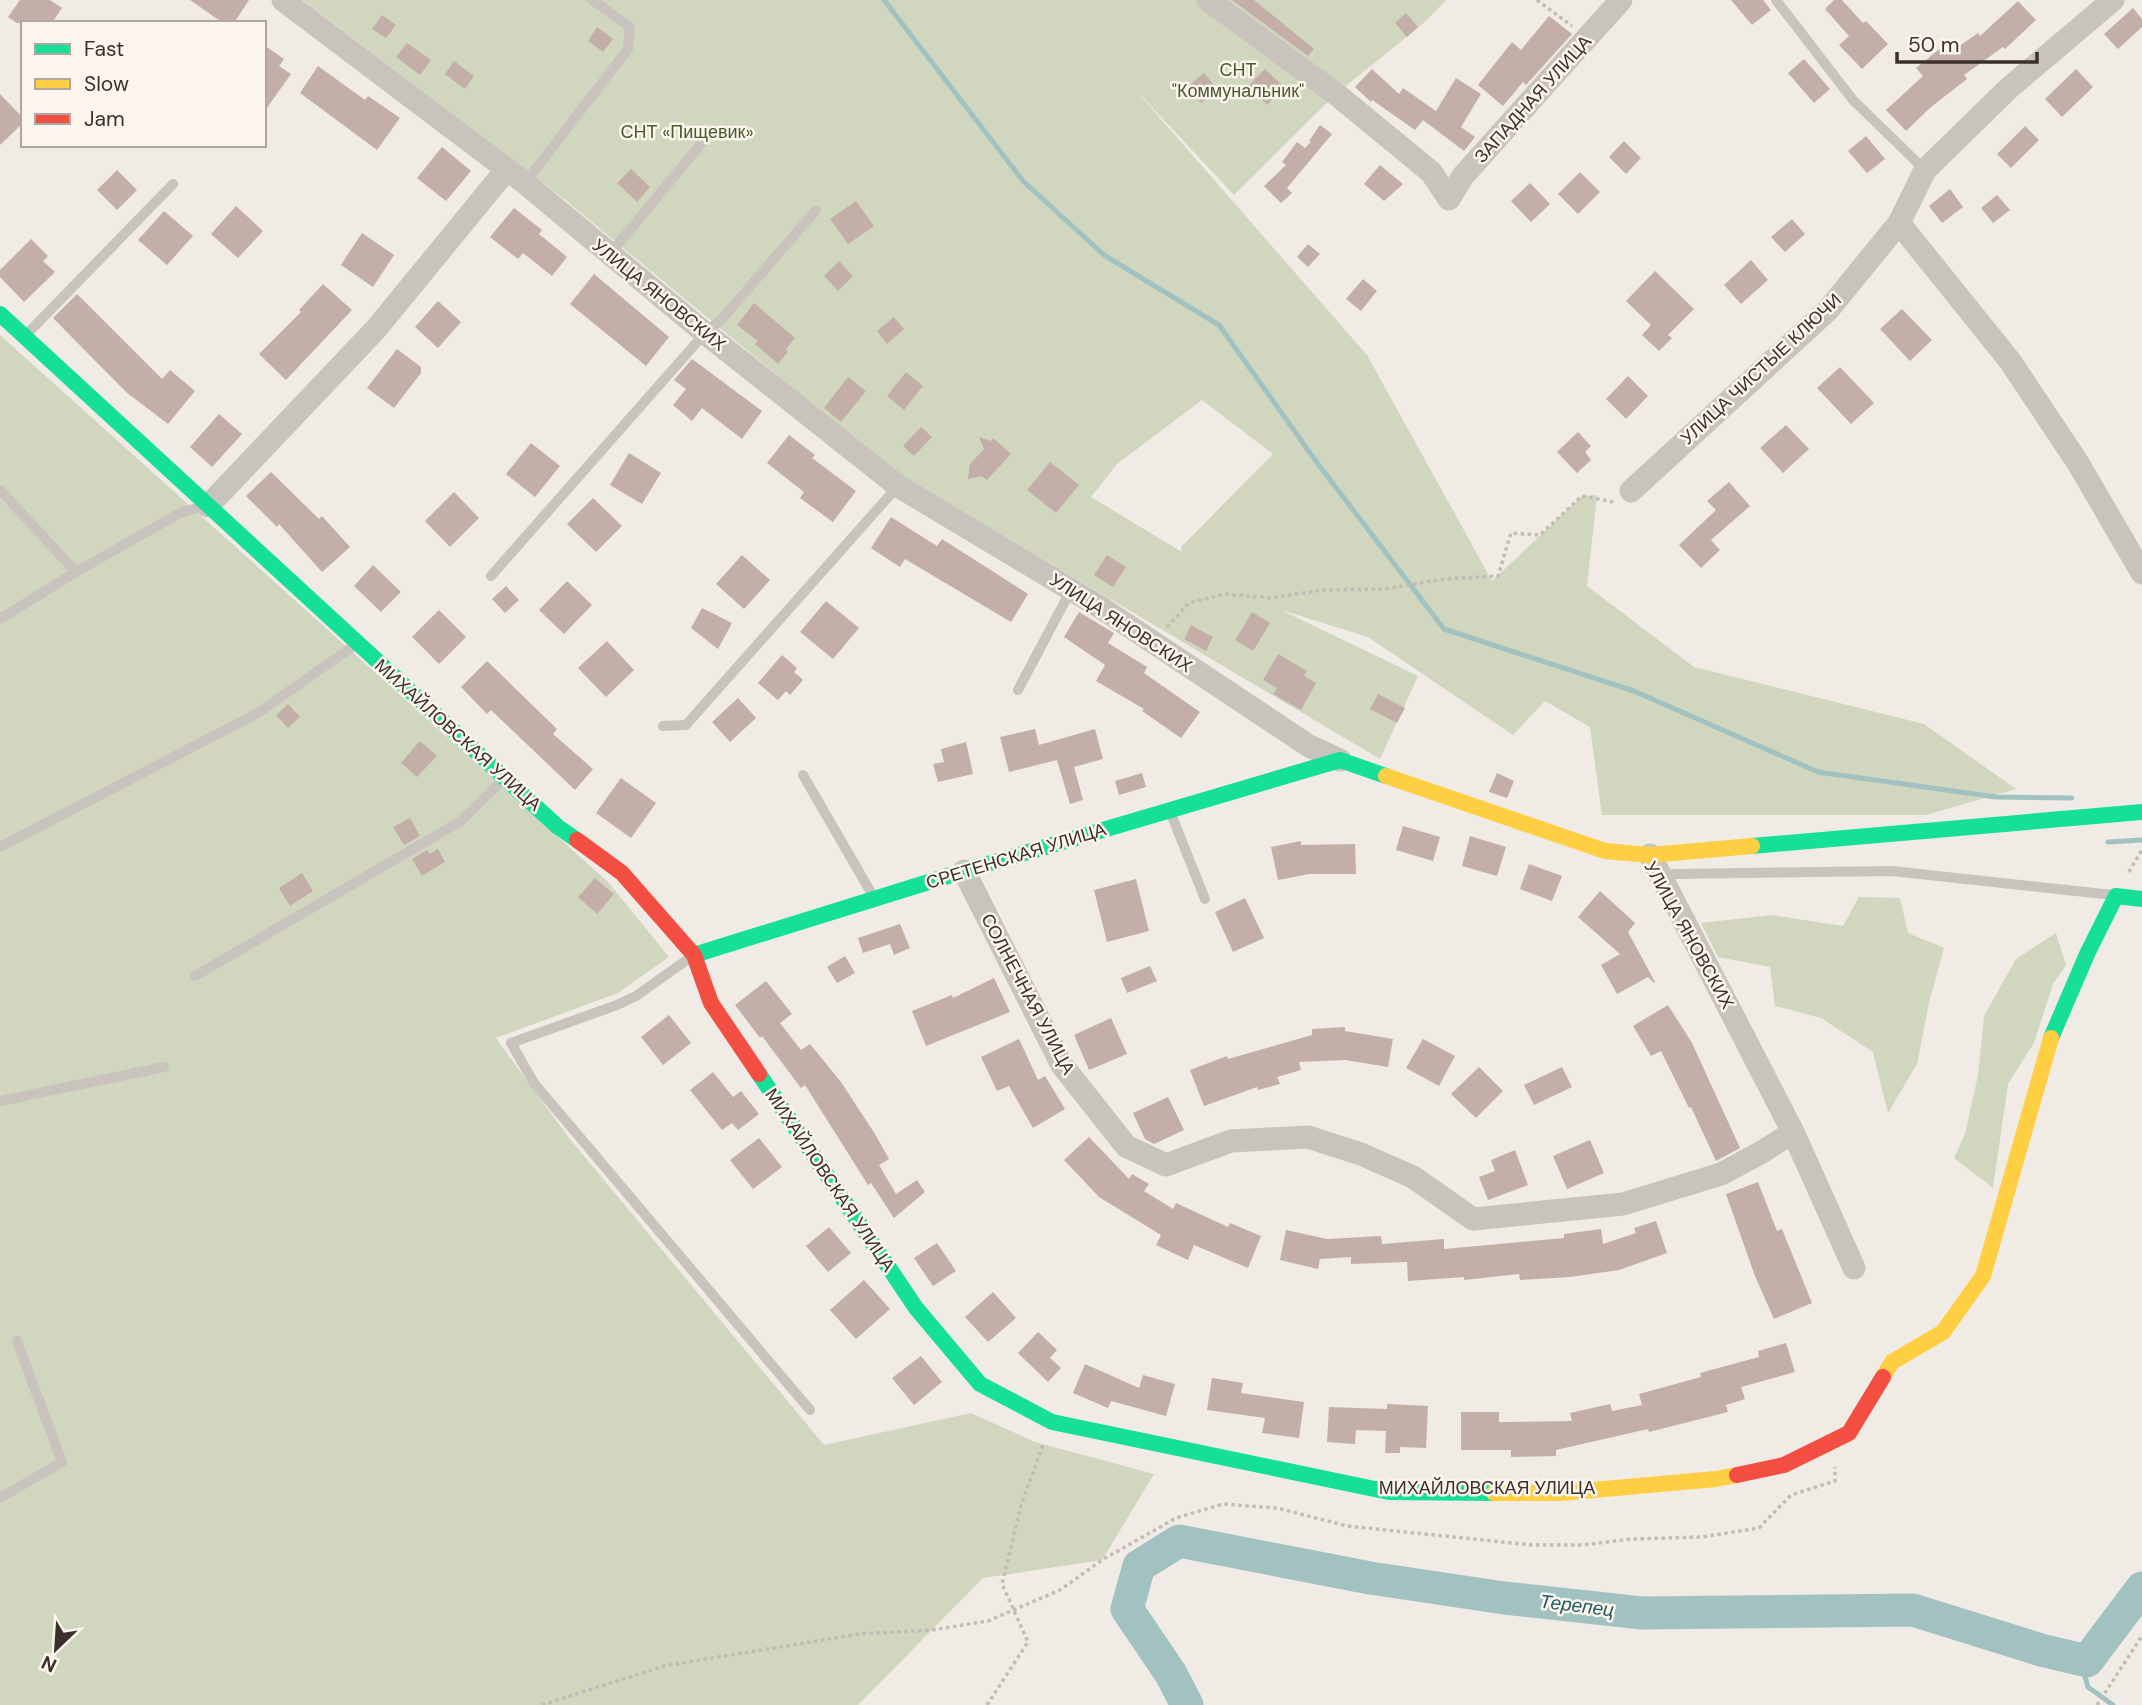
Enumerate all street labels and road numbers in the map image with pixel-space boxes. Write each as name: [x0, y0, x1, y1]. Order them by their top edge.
street label: ЗАПАДНАЯ УЛИЦА: [1469, 30, 1597, 168]
street label: УЛИЦА ЯНОВСКИХ: [587, 234, 731, 356]
street label: УЛИЦА ЧИСТЫЕ КЛЮЧИ: [1675, 288, 1847, 450]
street label: УЛИЦА ЯНОВСКИХ: [1045, 568, 1197, 678]
street label: МИХАЙЛОВСКАЯ УЛИЦА: [370, 654, 546, 816]
street label: СРЕТЕНСКАЯ УЛИЦА: [923, 817, 1109, 895]
street label: УЛИЦА ЯНОВСКИХ: [1638, 857, 1740, 1013]
street label: СОЛНЕЧНАЯ УЛИЦА: [975, 909, 1081, 1079]
street label: МИХАЙЛОВСКАЯ УЛИЦА: [760, 1084, 900, 1276]
street label: МИХАЙЛОВСКАЯ УЛИЦА: [1379, 1476, 1595, 1500]

